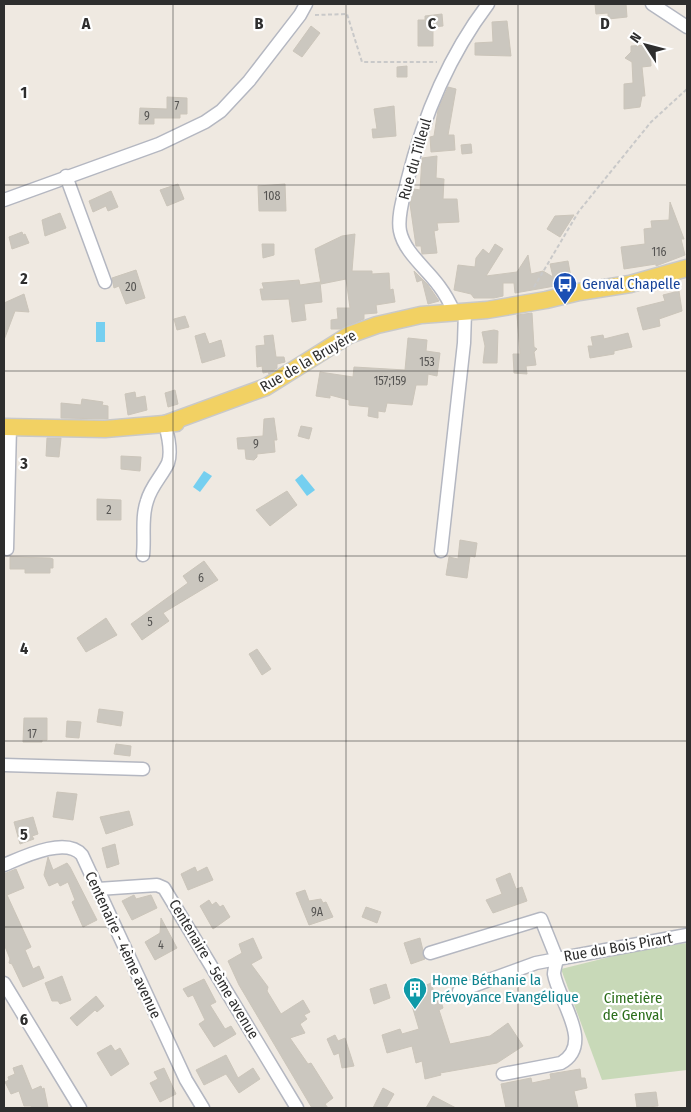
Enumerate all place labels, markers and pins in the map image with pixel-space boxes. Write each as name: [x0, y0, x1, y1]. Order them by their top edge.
bus stop icon: Genval Chapelle: [552, 271, 578, 305]
place label: Genval Chapelle: [582, 275, 680, 293]
place label: Home Béthanie la Prévoyance Evangélique: [432, 971, 579, 1006]
building icon: Home Béthanie la Prévoyance Evangélique: [402, 976, 428, 1010]

